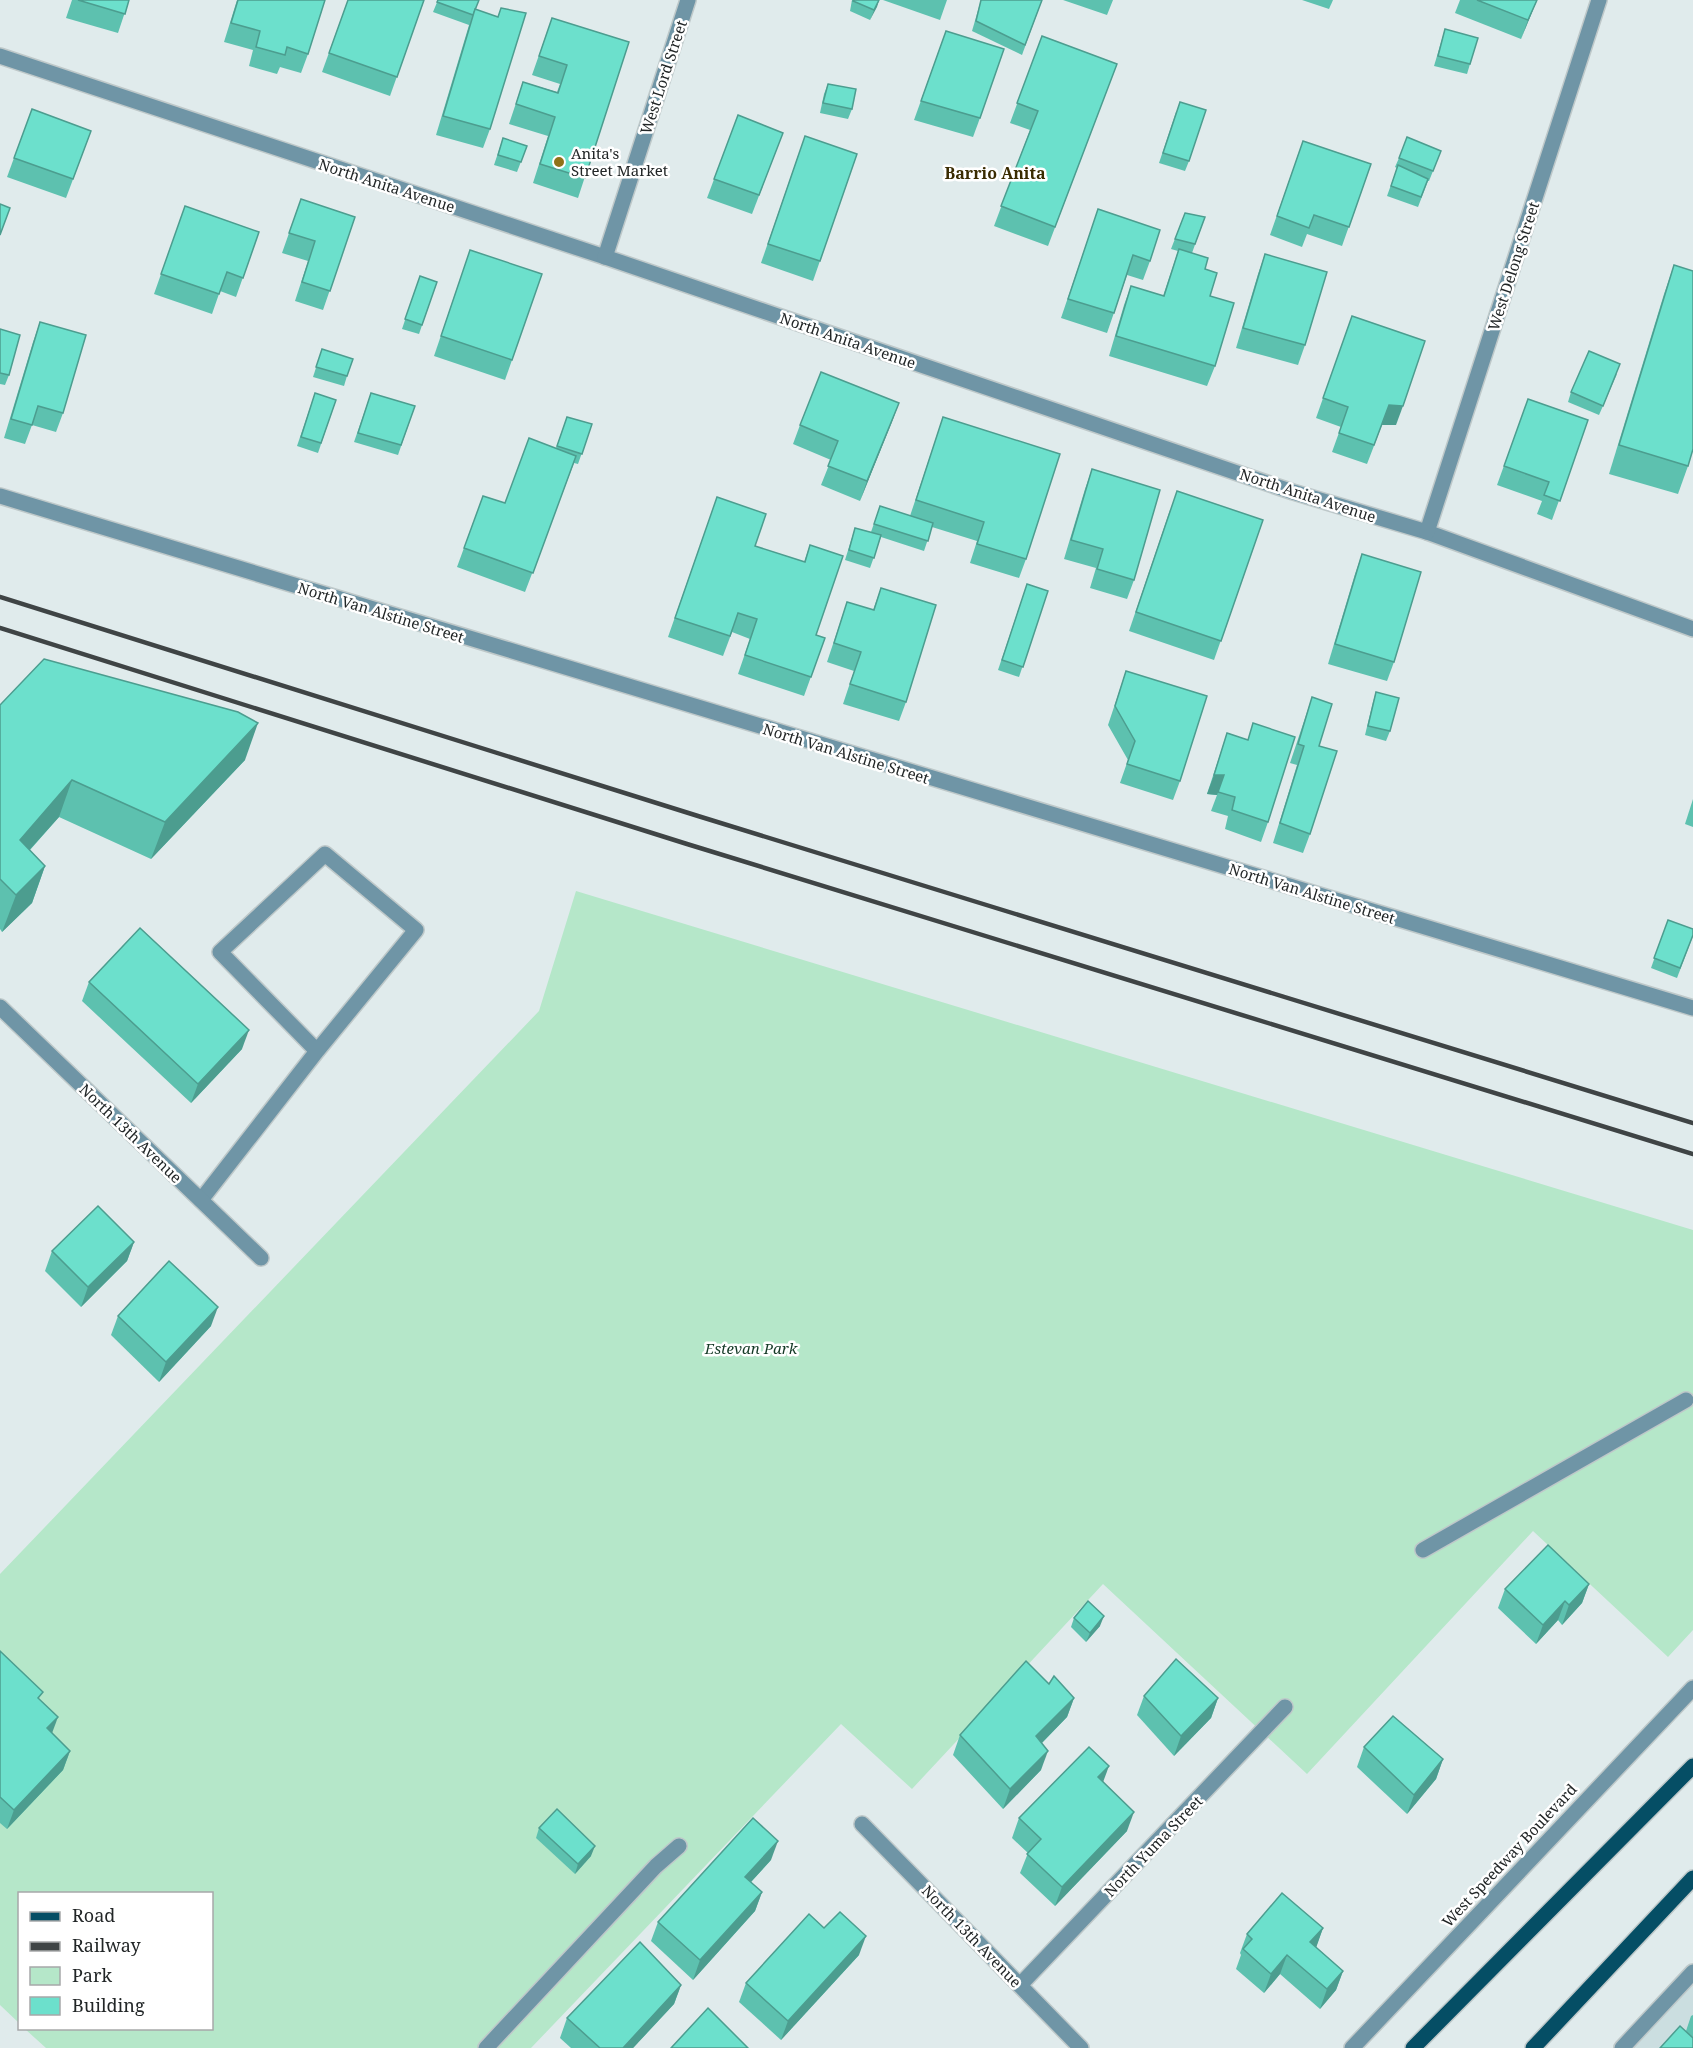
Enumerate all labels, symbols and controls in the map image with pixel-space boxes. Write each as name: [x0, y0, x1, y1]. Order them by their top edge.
street label: West Lord Street: [635, 17, 691, 137]
place label: Anita's Street Market: [571, 143, 668, 180]
street label: North Anita Avenue: [316, 154, 458, 216]
marker: Anita's Street Market: [552, 155, 566, 169]
district label: Barrio Anita: [944, 162, 1046, 184]
street label: West Delong Street: [1483, 199, 1543, 333]
street label: North Anita Avenue: [778, 307, 918, 373]
street label: North Anita Avenue: [1237, 464, 1379, 526]
street label: North Van Alstine Street: [296, 577, 466, 647]
street label: North Van Alstine Street: [761, 718, 931, 788]
street label: North Van Alstine Street: [1227, 858, 1397, 928]
street label: North 13th Avenue: [76, 1079, 186, 1187]
park label: Estevan Park: [704, 1338, 798, 1358]
street label: West Speedway Boulevard: [1437, 1779, 1581, 1931]
street label: North Yuma Street: [1100, 1791, 1206, 1901]
street label: North 13th Avenue: [918, 1881, 1026, 1991]
legend: [18, 1892, 213, 2030]
text: Road: [72, 1903, 115, 1927]
text: Railway: [72, 1933, 142, 1957]
text: Park: [72, 1963, 112, 1987]
text: Building: [72, 1993, 145, 2017]

